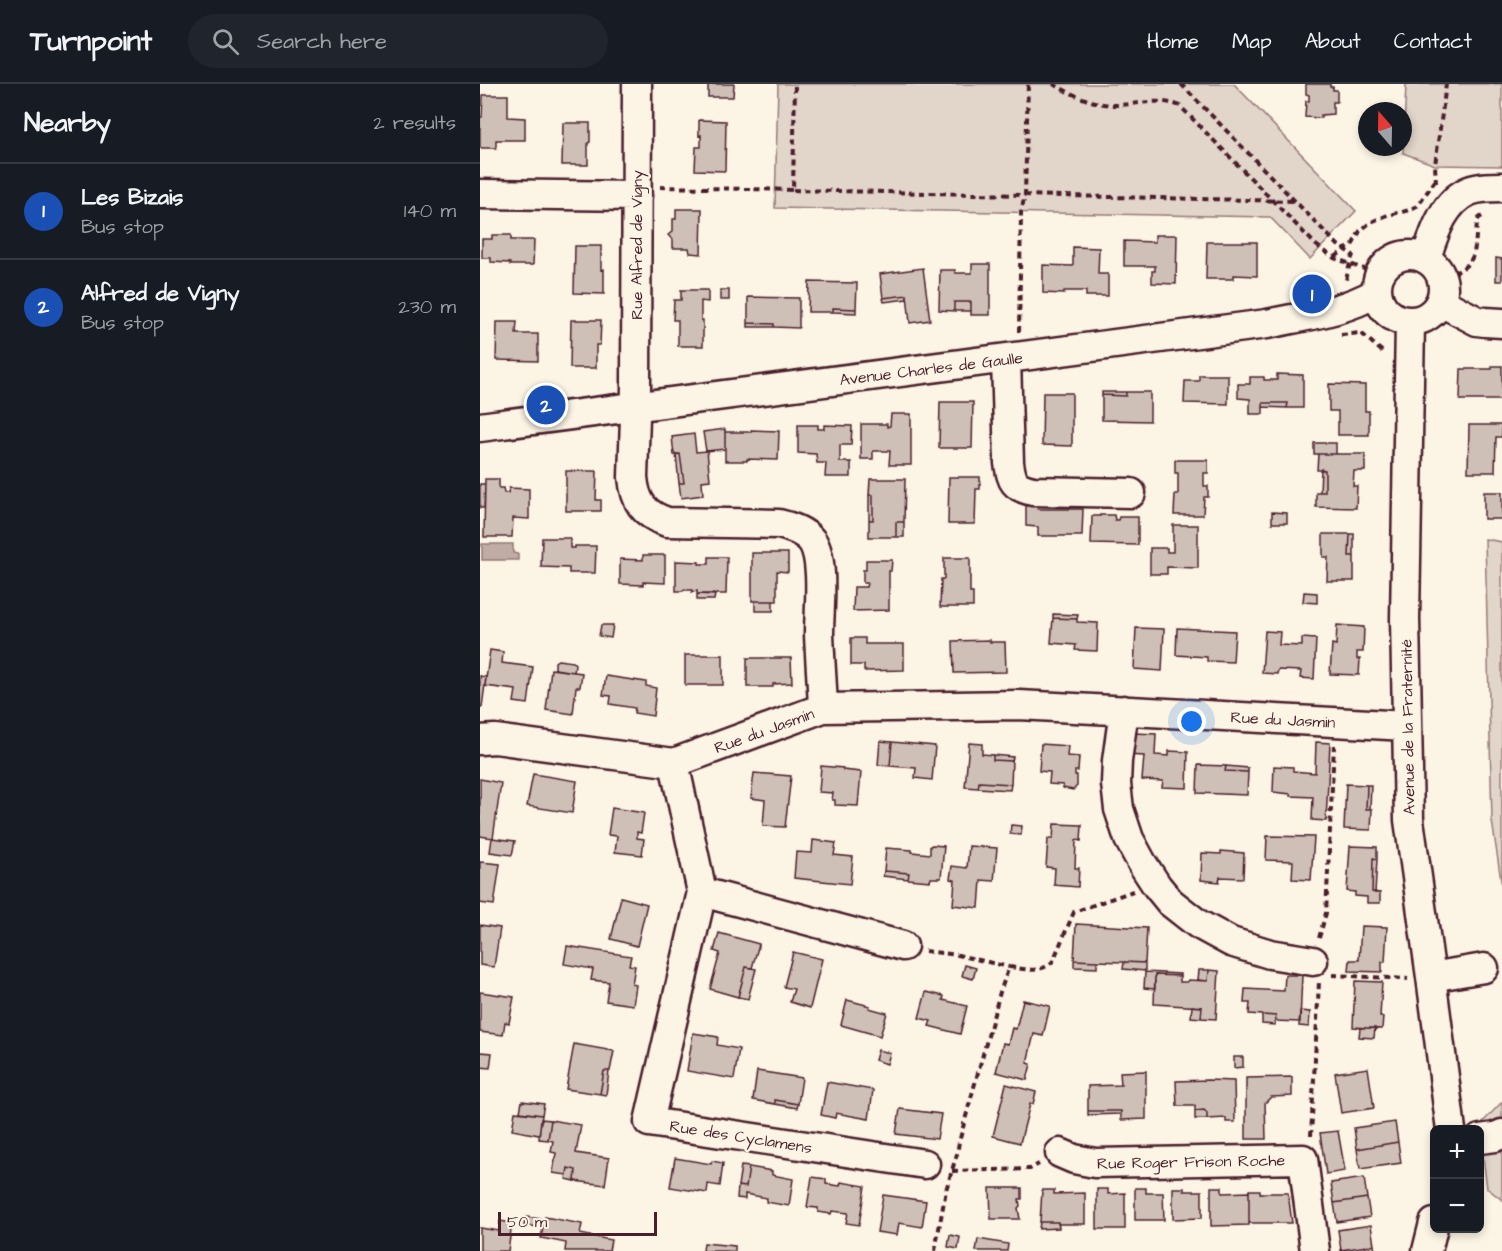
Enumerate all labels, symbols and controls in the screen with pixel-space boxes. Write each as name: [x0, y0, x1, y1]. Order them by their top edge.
search box: [188, 14, 608, 68]
text: Turnpoint: [30, 22, 152, 61]
icon: search: [209, 25, 242, 58]
text: Search here: [257, 26, 387, 57]
text: Home: [1147, 27, 1199, 56]
text: Map: [1232, 27, 1272, 56]
text: About: [1305, 27, 1361, 56]
text: Contact: [1394, 27, 1472, 56]
north arrow: [1358, 102, 1412, 156]
text: Nearby: [24, 105, 111, 141]
text: 2 results: [373, 109, 456, 137]
street label: Rue Alfred de Vigny: [626, 170, 649, 320]
text: Les Bizais: [81, 182, 183, 213]
text: 1: [42, 197, 45, 225]
text: 140 m: [404, 197, 456, 225]
text: Bus stop: [81, 213, 164, 241]
pin: 1: [1292, 272, 1332, 316]
text: Alfred de Vigny: [81, 278, 239, 309]
text: 2: [38, 293, 49, 321]
text: 230 m: [398, 293, 456, 321]
text: Bus stop: [81, 309, 164, 337]
street label: Avenue Charles de Gaulle: [838, 347, 1024, 391]
pin: 2: [526, 382, 566, 428]
street label: Avenue de la Fraternité: [1395, 638, 1421, 815]
street label: Rue du Jasmin: [711, 703, 817, 759]
street label: Rue du Jasmin: [1230, 706, 1336, 734]
your location: [1177, 707, 1206, 736]
street label: Rue des Cyclamens: [668, 1115, 814, 1160]
map controls: [1430, 1125, 1484, 1233]
button: +: [1430, 1125, 1484, 1179]
street label: Rue Roger Frison Roche: [1097, 1149, 1286, 1176]
button: −: [1430, 1179, 1484, 1233]
scale bar: [498, 1209, 657, 1236]
text: 50 m: [507, 1211, 547, 1233]

